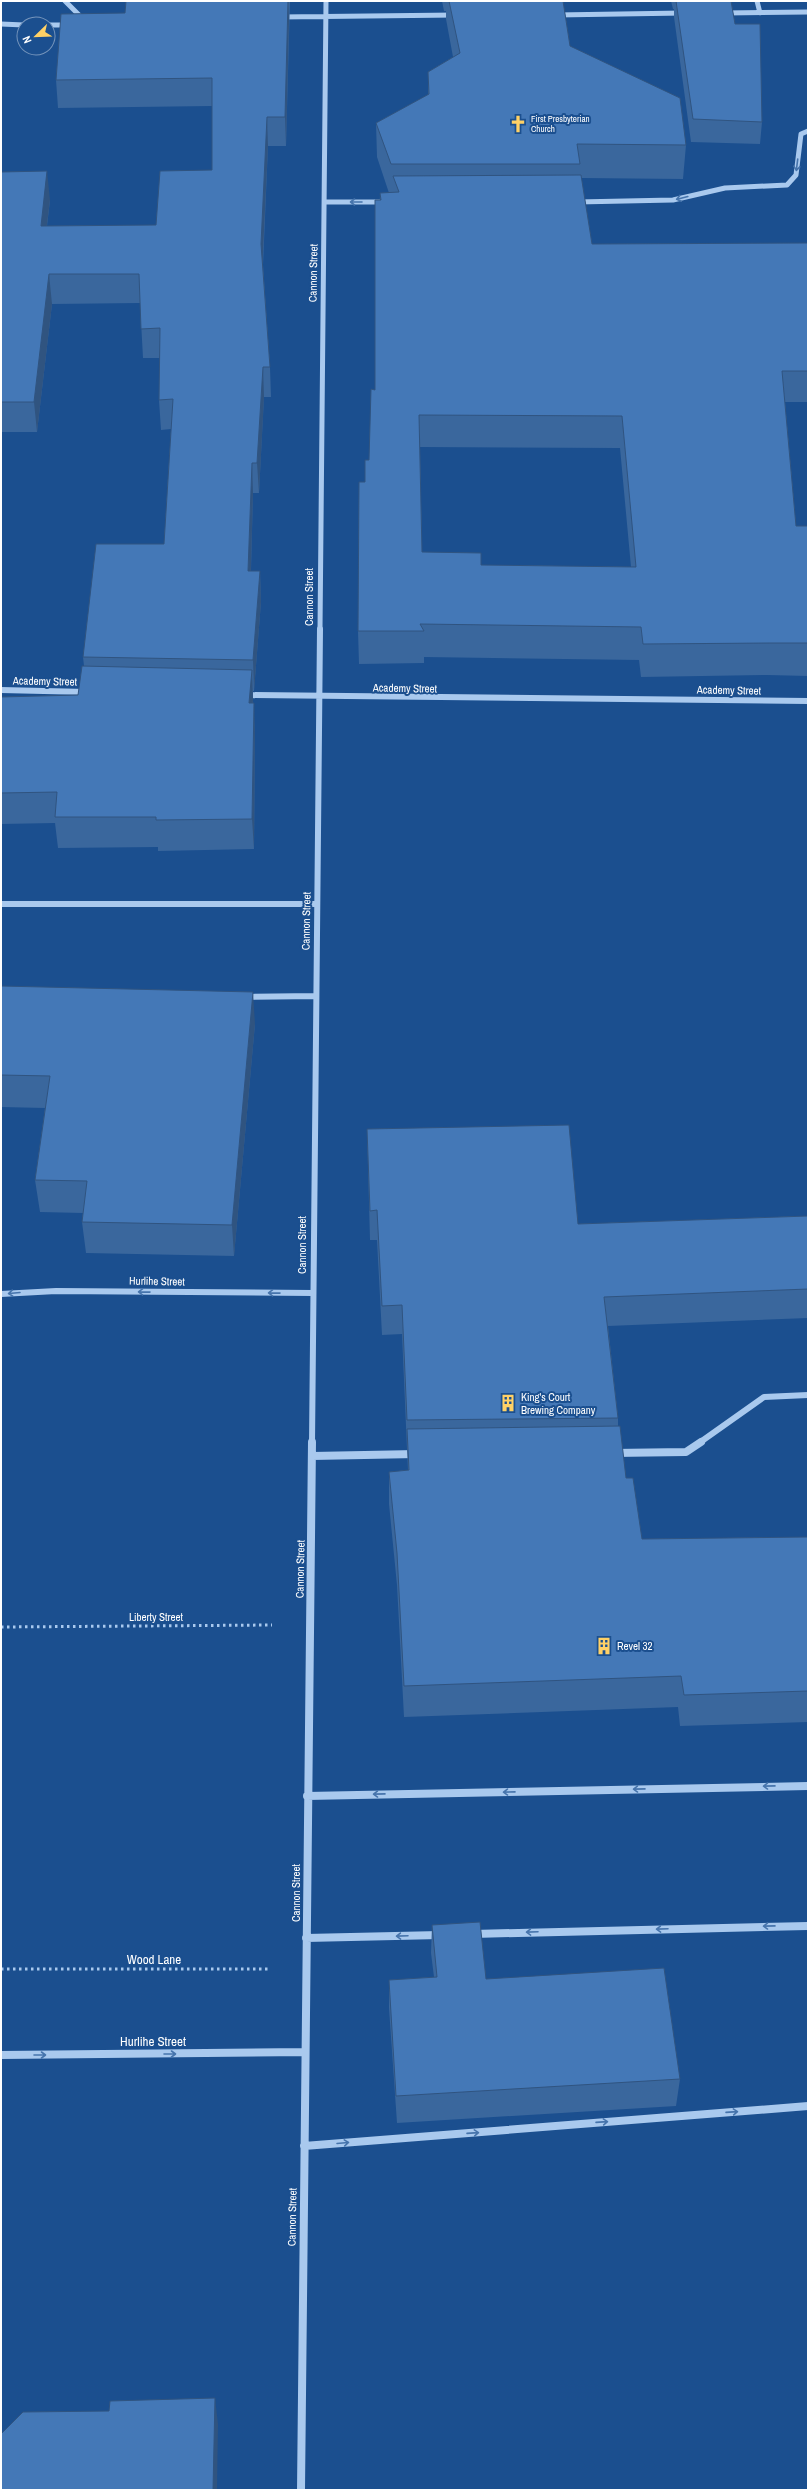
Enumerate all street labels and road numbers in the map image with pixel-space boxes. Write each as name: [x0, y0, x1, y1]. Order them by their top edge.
street label: Cannon Street: [305, 243, 321, 302]
street label: Cannon Street: [302, 567, 316, 626]
street label: Academy Street: [12, 673, 78, 689]
street label: Academy Street: [372, 680, 438, 696]
street label: Academy Street: [696, 682, 762, 698]
street label: Cannon Street: [298, 891, 314, 950]
street label: Cannon Street: [295, 1215, 309, 1274]
street label: Hurlihe Street: [129, 1274, 185, 1288]
street label: Cannon Street: [292, 1539, 308, 1598]
street label: Liberty Street: [129, 1610, 184, 1624]
street label: Cannon Street: [289, 1863, 303, 1922]
street label: Wood Lane: [127, 1951, 181, 1968]
street label: Hurlihe Street: [120, 2033, 186, 2050]
street label: Cannon Street: [284, 2187, 300, 2246]

